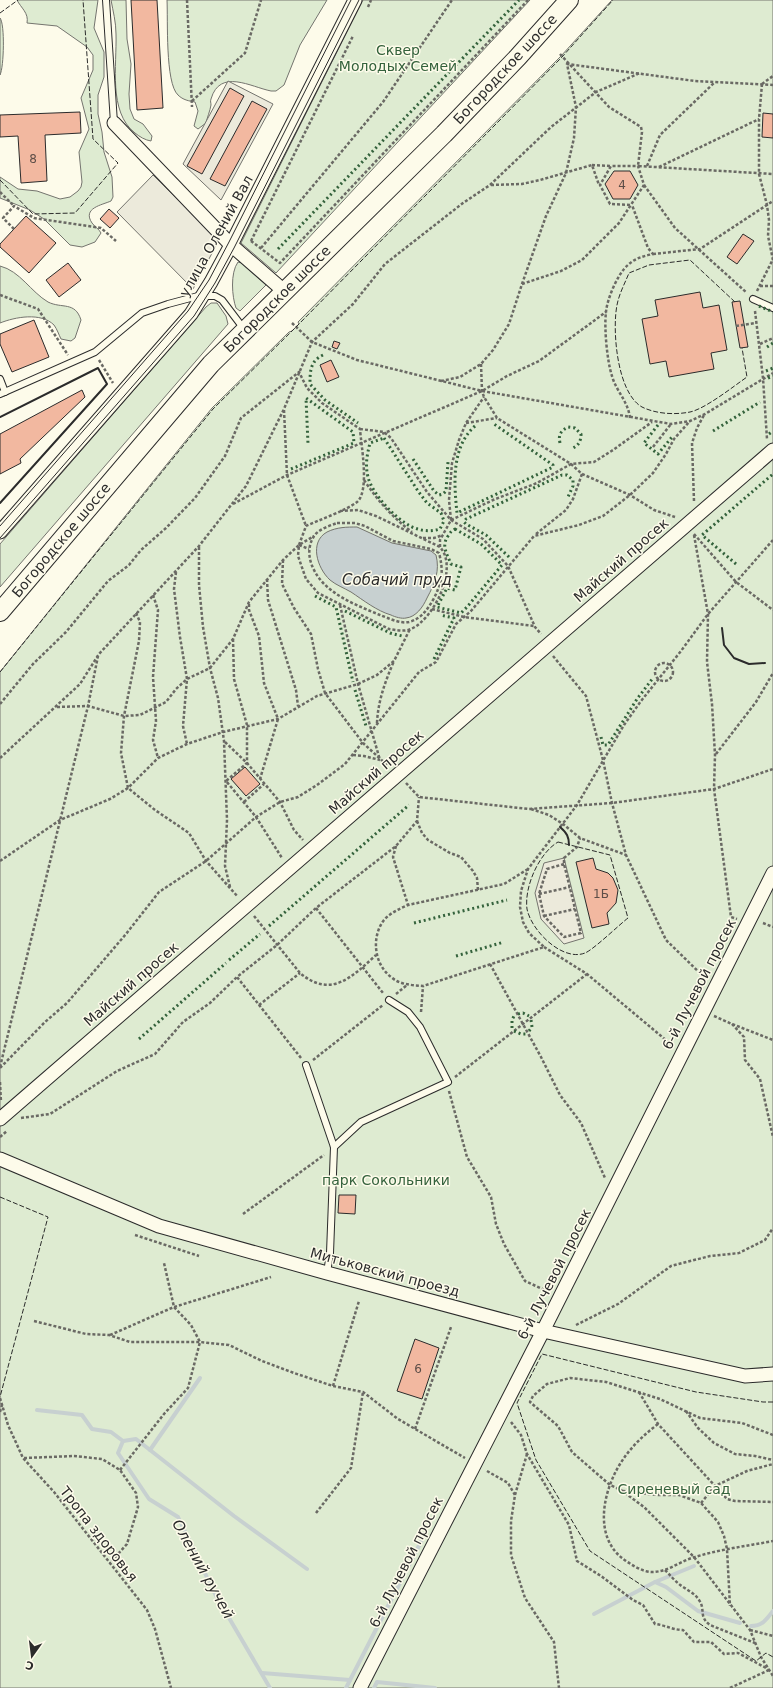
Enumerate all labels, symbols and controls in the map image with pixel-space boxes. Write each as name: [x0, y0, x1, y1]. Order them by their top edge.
street label: Богородское шоссе: [450, 11, 560, 127]
park label: Сквер Молодых Семей: [339, 42, 457, 74]
house number: 8: [29, 152, 37, 166]
street label: улица Олений Вал: [176, 172, 256, 300]
house number: 4: [618, 178, 626, 192]
street label: Богородское шоссе: [220, 242, 334, 356]
street label: Богородское шоссе: [8, 480, 114, 600]
street label: Майский просек: [570, 515, 672, 605]
water label: Собачий пруд: [342, 571, 452, 589]
street label: Майский просек: [325, 727, 427, 817]
house number: 1Б: [593, 887, 609, 901]
street label: 6-й Лучевой просек: [659, 916, 739, 1052]
street label: Майский просек: [80, 939, 182, 1029]
park label: парк Сокольники: [322, 1172, 450, 1188]
street label: 6-й Лучевой просек: [514, 1206, 594, 1342]
street label: Митьковский проезд: [309, 1244, 461, 1300]
house number: 6: [414, 1362, 422, 1376]
park label: Сиреневый сад: [618, 1481, 730, 1497]
street label: Тропа здоровья: [56, 1482, 141, 1585]
street label: 6-й Лучевой просек: [366, 1494, 446, 1630]
water label: Олений ручей: [168, 1516, 238, 1622]
north arrow: [12, 1636, 52, 1676]
text: С: [24, 1658, 35, 1673]

